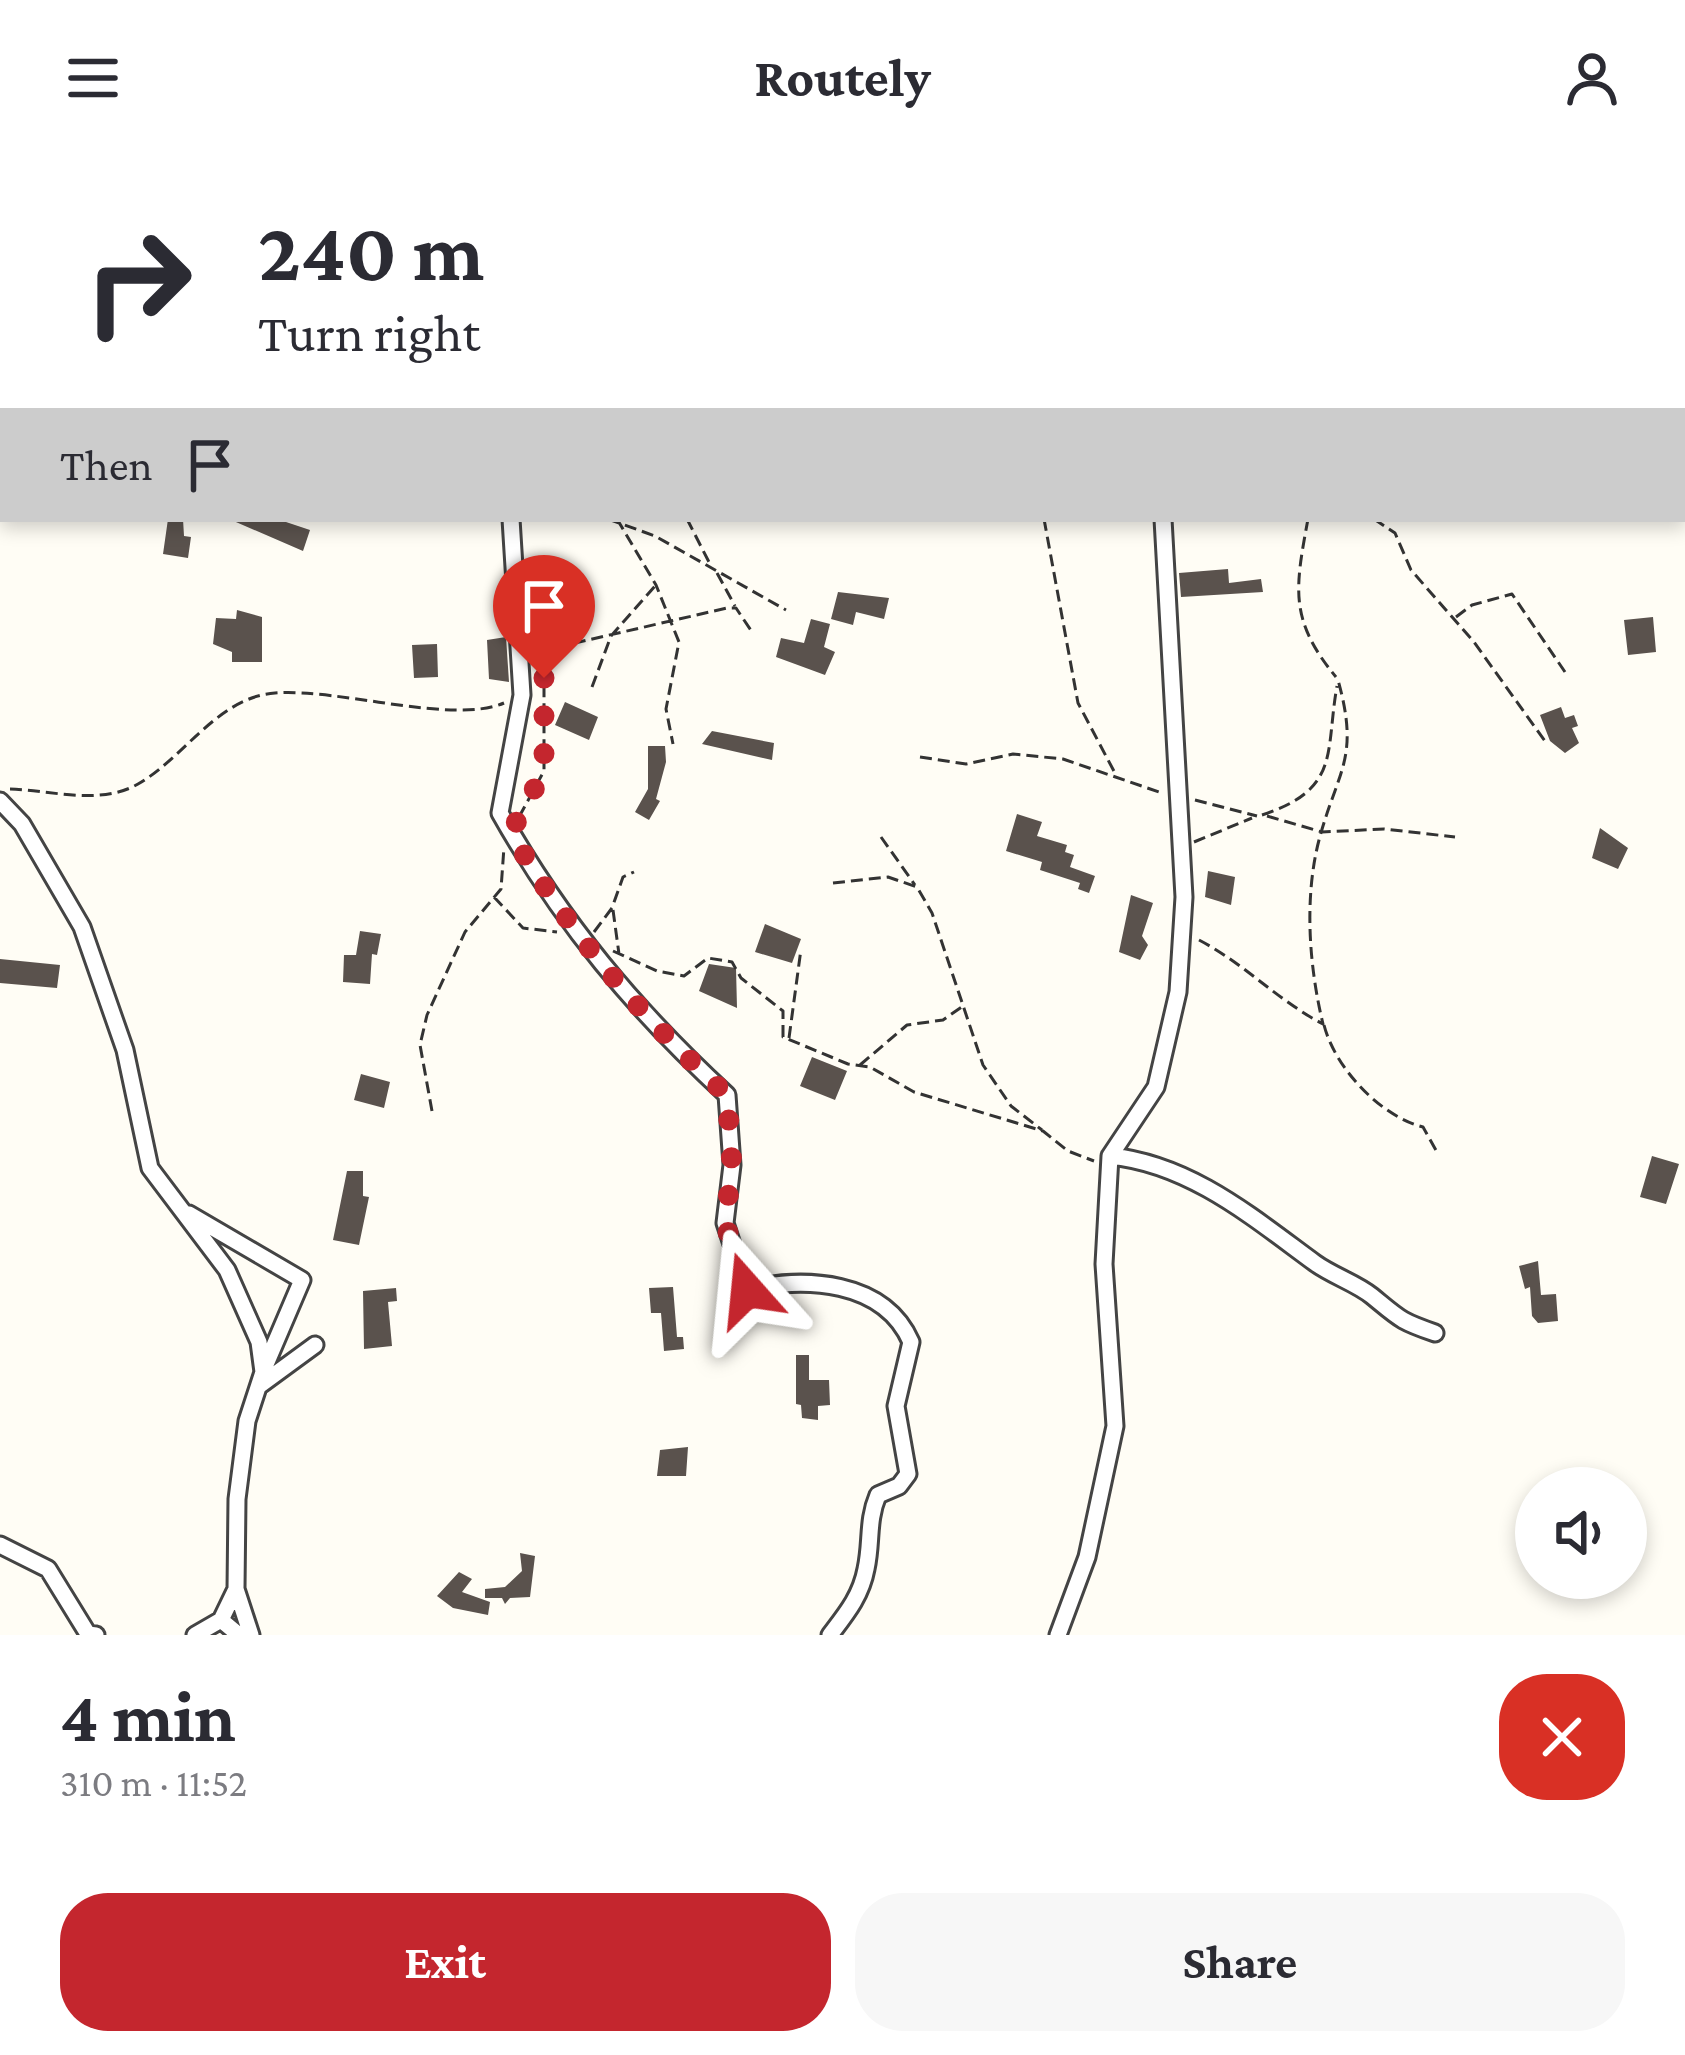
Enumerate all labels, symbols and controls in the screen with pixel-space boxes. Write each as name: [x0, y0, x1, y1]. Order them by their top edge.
icon: menu: [60, 45, 126, 111]
icon: person: [1559, 45, 1625, 111]
text: Routely: [754, 48, 931, 108]
icon: right: [60, 204, 216, 360]
text: 240 m: [258, 205, 484, 298]
text: Turn right: [258, 303, 480, 363]
icon: arrive: [177, 432, 243, 498]
text: Then: [60, 440, 153, 490]
pin: [493, 555, 595, 678]
icon: arrive: [511, 573, 577, 639]
position arrow: [684, 1227, 810, 1353]
map controls: [1515, 1467, 1647, 1599]
button: sound: [1515, 1467, 1647, 1599]
button: close: [1499, 1674, 1625, 1800]
text: 4 min: [60, 1676, 236, 1756]
text: 310 m · 11:52: [60, 1761, 247, 1804]
button: Exit: [60, 1893, 831, 2031]
button: Share: [855, 1893, 1625, 2031]

